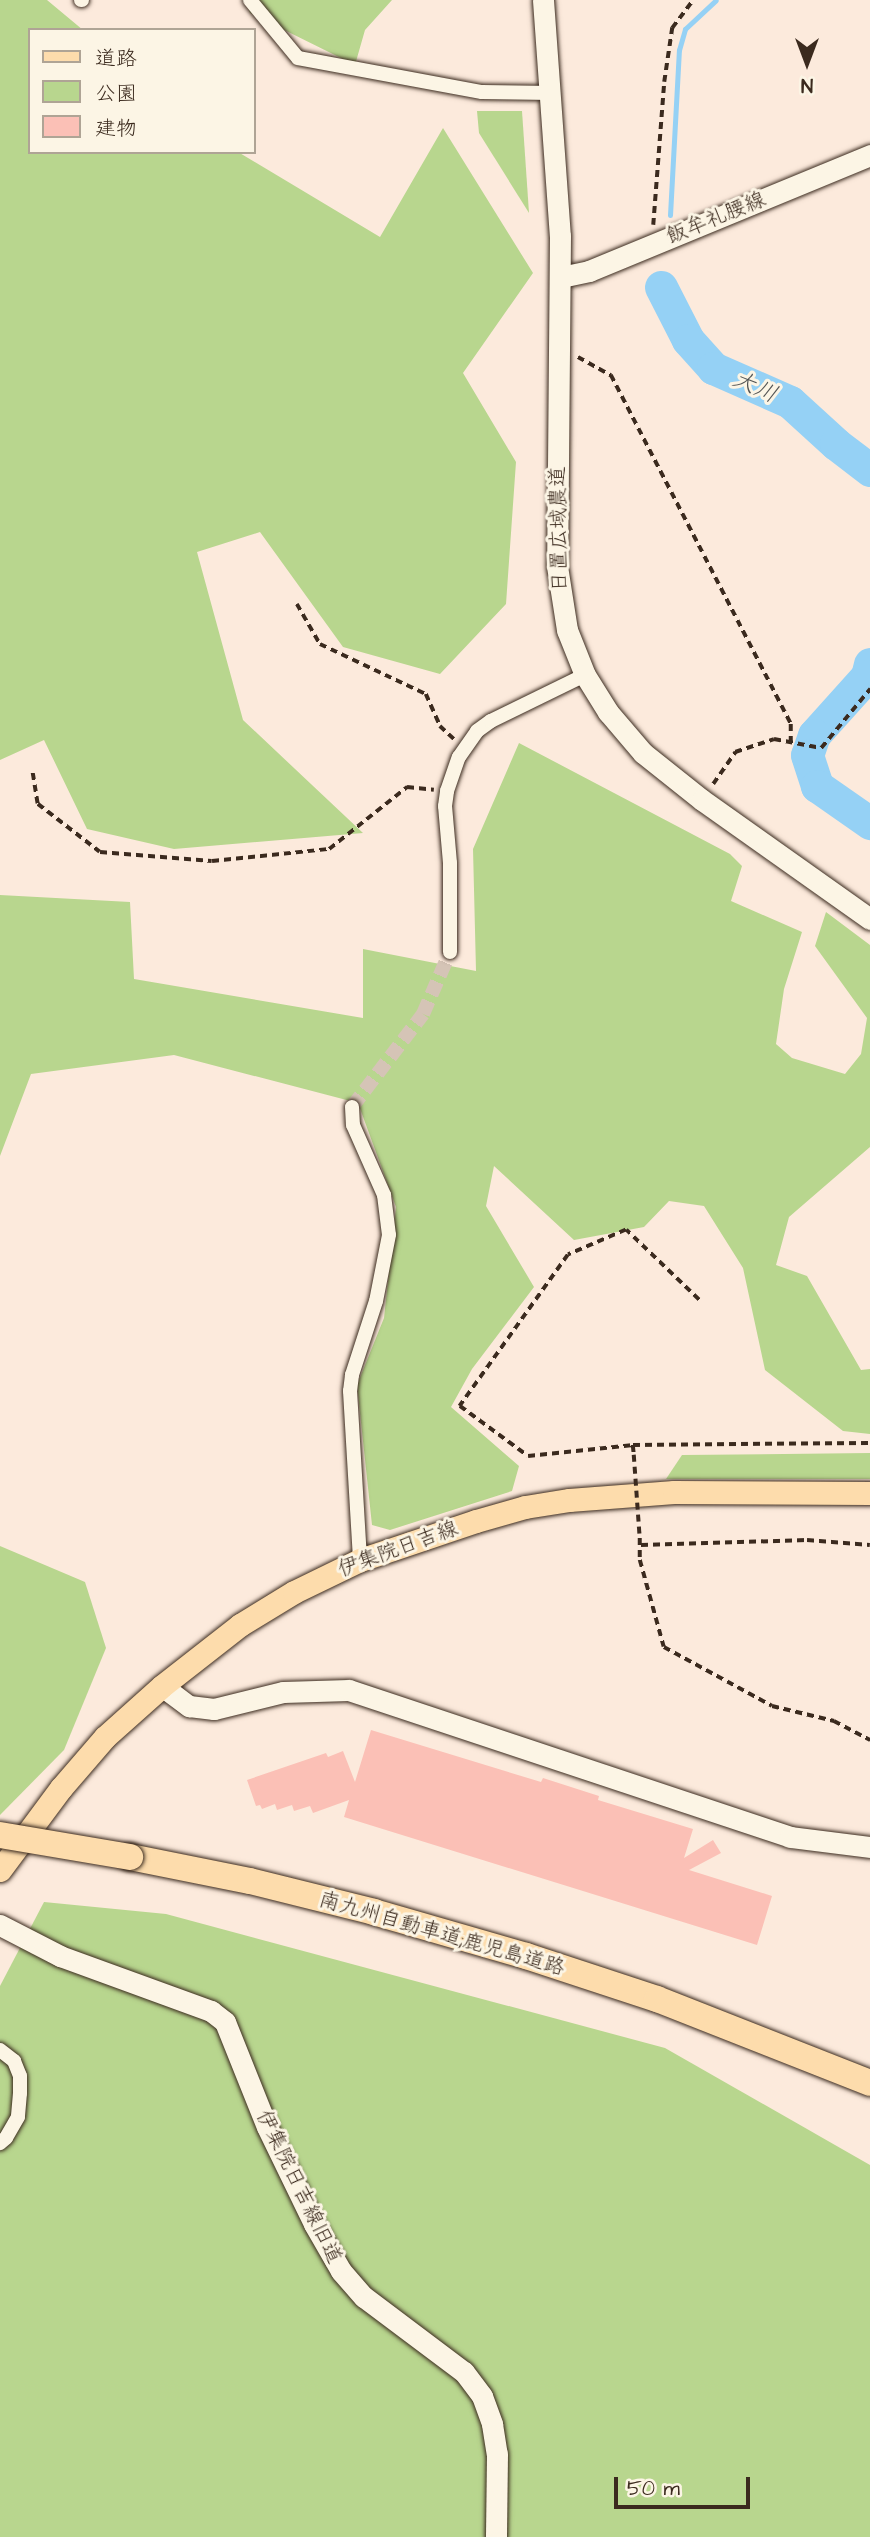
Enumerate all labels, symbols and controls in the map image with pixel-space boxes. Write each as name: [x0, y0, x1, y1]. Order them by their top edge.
legend: [28, 28, 256, 154]
north arrow: [772, 28, 842, 98]
text: 道路: [95, 44, 137, 73]
text: N: [801, 71, 813, 98]
text: 公園: [95, 79, 137, 108]
text: 建物: [95, 114, 137, 143]
street label: 飯牟礼腰線: [663, 187, 769, 249]
water label: 大川: [728, 365, 782, 409]
street label: 日置広域農道: [545, 466, 573, 592]
street label: 伊集院日吉線: [334, 1516, 462, 1582]
street label: 南九州自動車道;鹿児島道路: [316, 1887, 568, 1981]
street label: 伊集院日吉線旧道: [251, 2106, 347, 2268]
scale bar: [618, 2464, 754, 2508]
text: 50 m: [627, 2474, 680, 2503]

